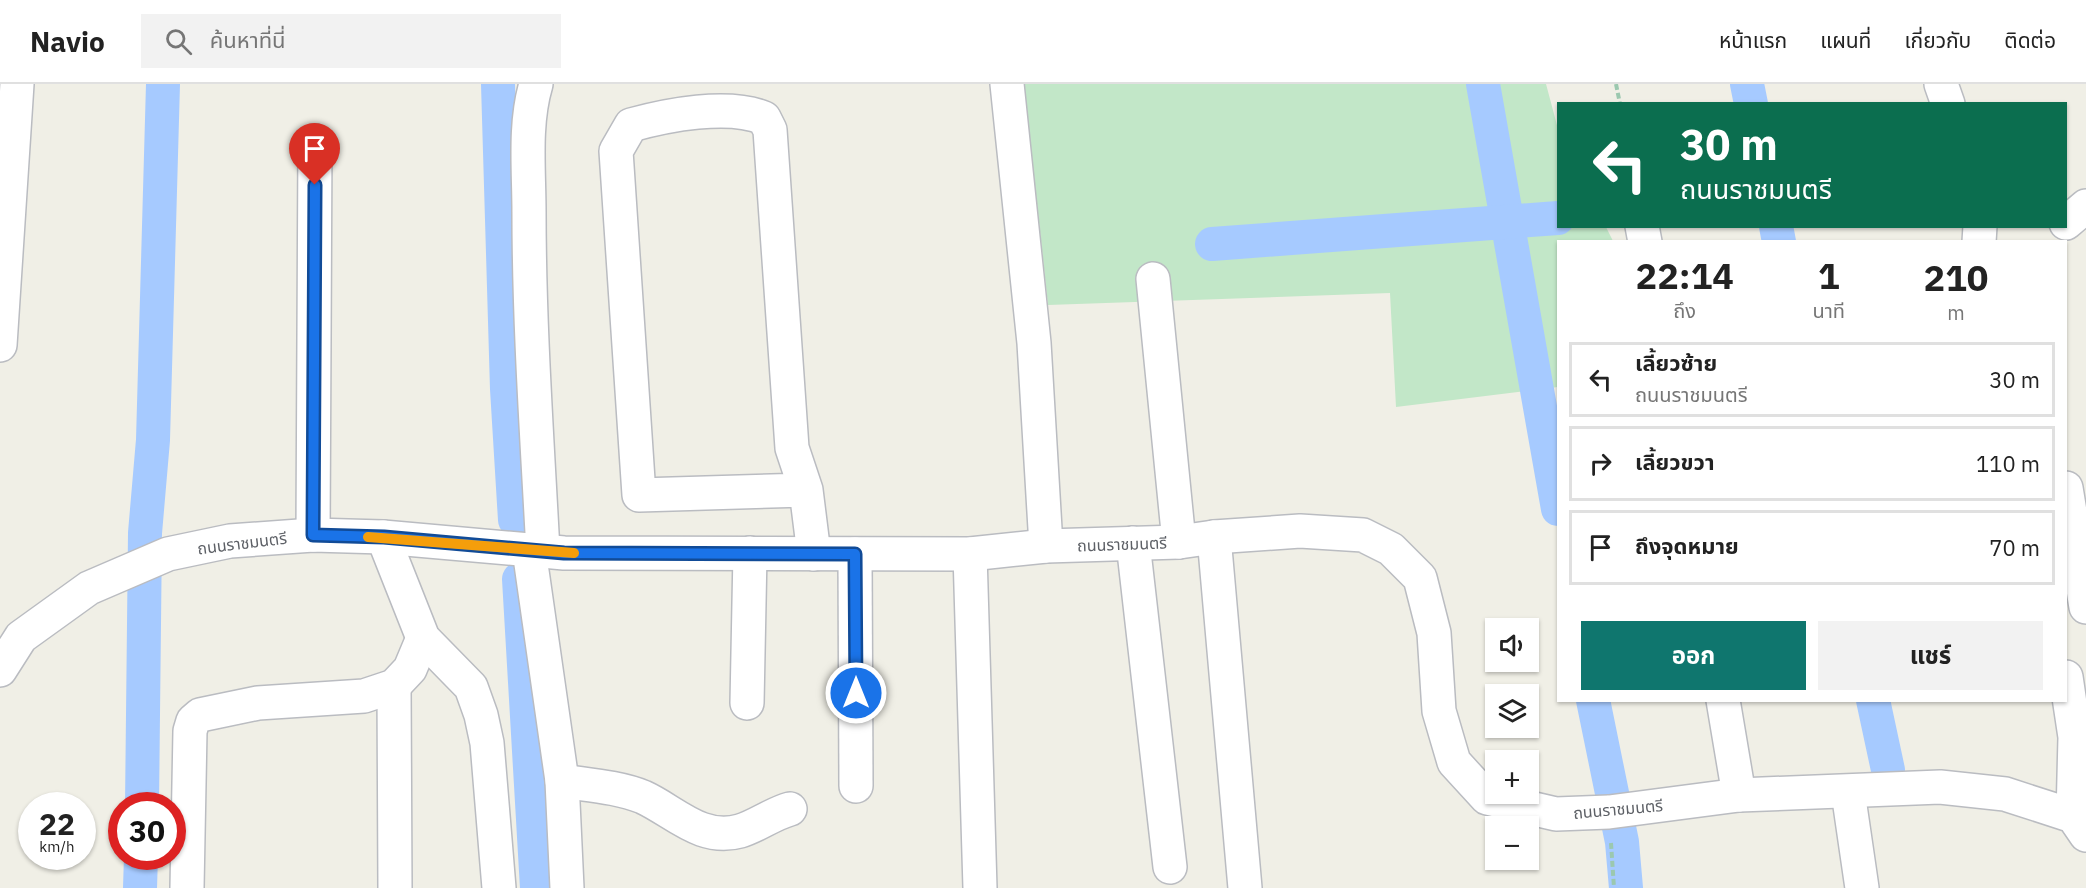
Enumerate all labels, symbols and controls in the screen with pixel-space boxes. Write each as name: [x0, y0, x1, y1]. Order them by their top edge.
search box: [141, 14, 561, 68]
text: Navio: [30, 23, 105, 60]
icon: search: [162, 25, 195, 58]
text: ค้นหาที่นี่: [210, 25, 286, 54]
text: หน้าแรก: [1719, 26, 1787, 54]
text: แผนที่: [1820, 26, 1871, 54]
text: เกี่ยวกับ: [1904, 26, 1971, 54]
text: ติดต่อ: [2004, 26, 2056, 54]
text: 30 m: [1680, 117, 1778, 172]
pin: [289, 123, 340, 185]
icon: left: [1581, 126, 1659, 204]
icon: arrive: [298, 132, 331, 165]
text: ถนนราชมนตรี: [1680, 171, 1832, 206]
text: 22:14: [1636, 252, 1734, 299]
text: 1: [1818, 252, 1840, 299]
text: 210: [1924, 254, 1988, 301]
text: ถึง: [1673, 297, 1696, 324]
text: นาที: [1812, 297, 1845, 324]
text: m: [1947, 299, 1965, 326]
text: เลี้ยวซ้าย: [1635, 348, 1717, 377]
icon: left: [1584, 363, 1617, 396]
text: 30 m: [1989, 365, 2040, 394]
text: ถนนราชมนตรี: [1635, 381, 1747, 408]
icon: right: [1584, 447, 1617, 480]
text: เลี้ยวขวา: [1635, 447, 1715, 476]
text: 110 m: [1976, 449, 2040, 478]
street label: ถนนราชมนตรี: [196, 528, 288, 558]
icon: arrive: [1584, 531, 1617, 564]
text: ถึงจุดหมาย: [1635, 531, 1739, 560]
street label: ถนนราชมนตรี: [1077, 532, 1167, 556]
text: 70 m: [1989, 533, 2040, 562]
map controls: [1485, 618, 1539, 870]
button: sound: [1485, 618, 1539, 672]
button: ออก: [1581, 621, 1806, 690]
button: แชร์: [1818, 621, 2043, 690]
position arrow: [824, 661, 888, 725]
button: layers: [1485, 684, 1539, 738]
button: +: [1485, 750, 1539, 804]
speed limit sign: 30: [108, 792, 186, 870]
street label: ถนนราชมนตรี: [1572, 795, 1664, 823]
text: 22: [39, 804, 75, 843]
button: −: [1485, 816, 1539, 870]
text: km/h: [39, 837, 75, 856]

